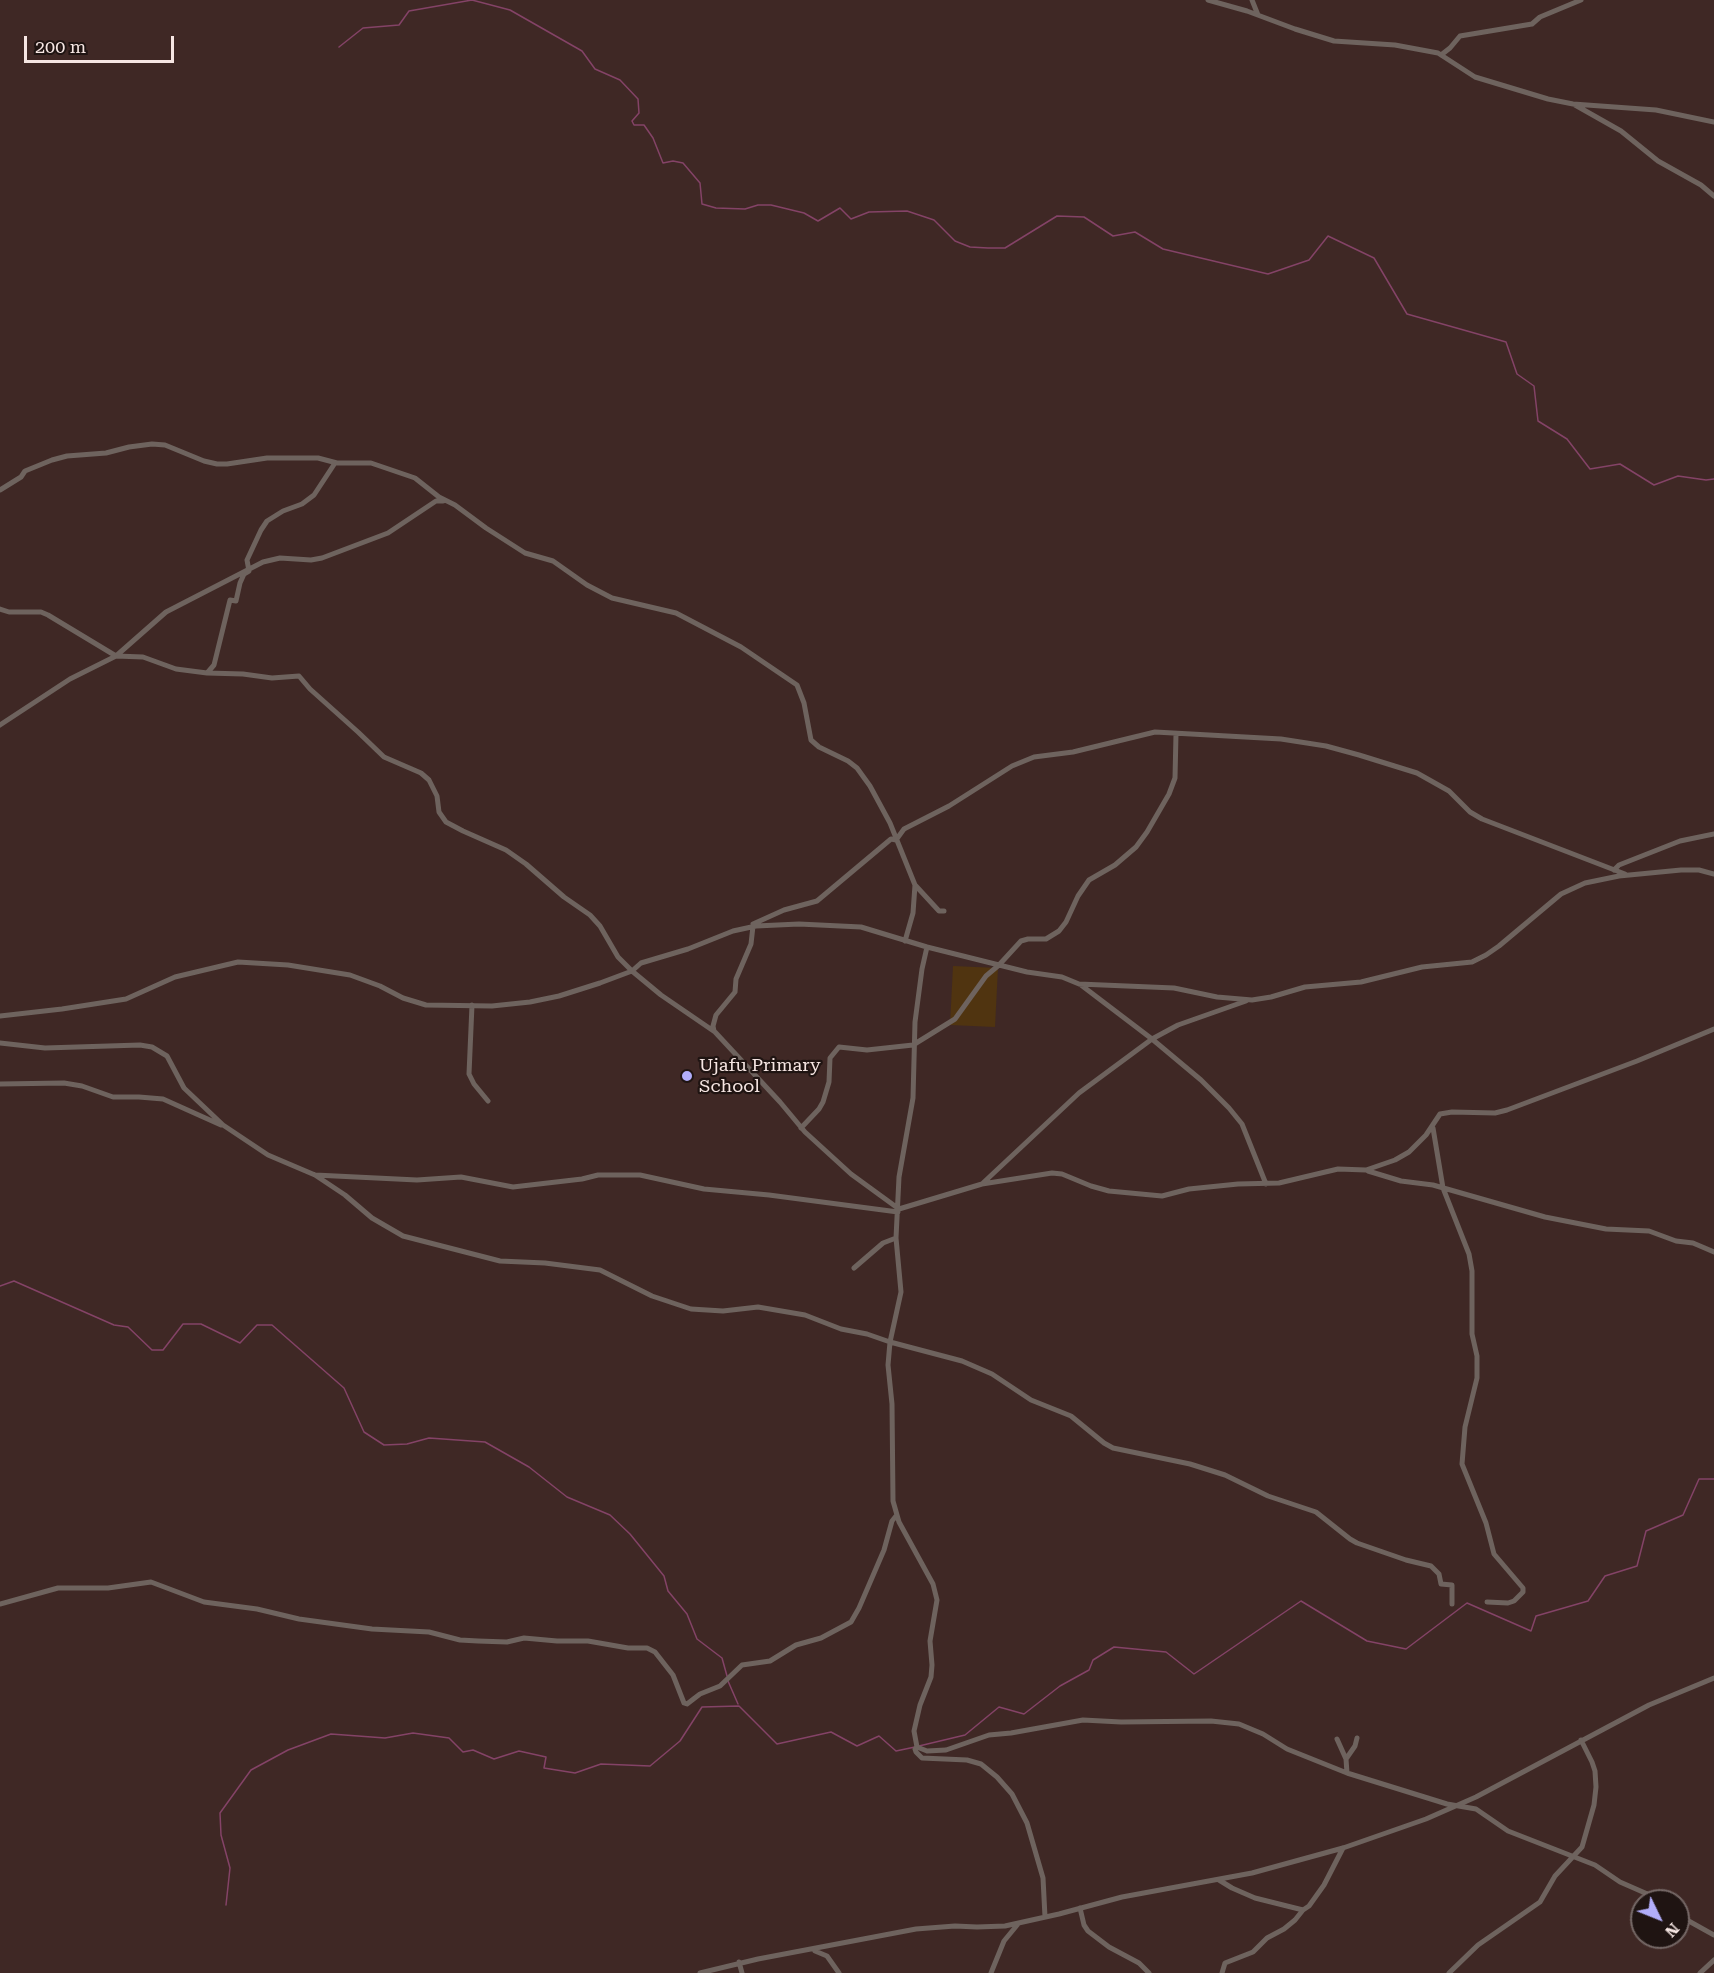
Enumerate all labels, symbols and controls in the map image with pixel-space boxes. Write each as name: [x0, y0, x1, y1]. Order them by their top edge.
scale bar: [27, 24, 177, 62]
text: 200 m: [35, 36, 86, 57]
place label: Ujafu Primary School: [699, 1055, 821, 1098]
marker: Ujafu Primary School: [680, 1069, 694, 1083]
north arrow: [1630, 1889, 1690, 1949]
text: N: [1661, 1919, 1683, 1941]

